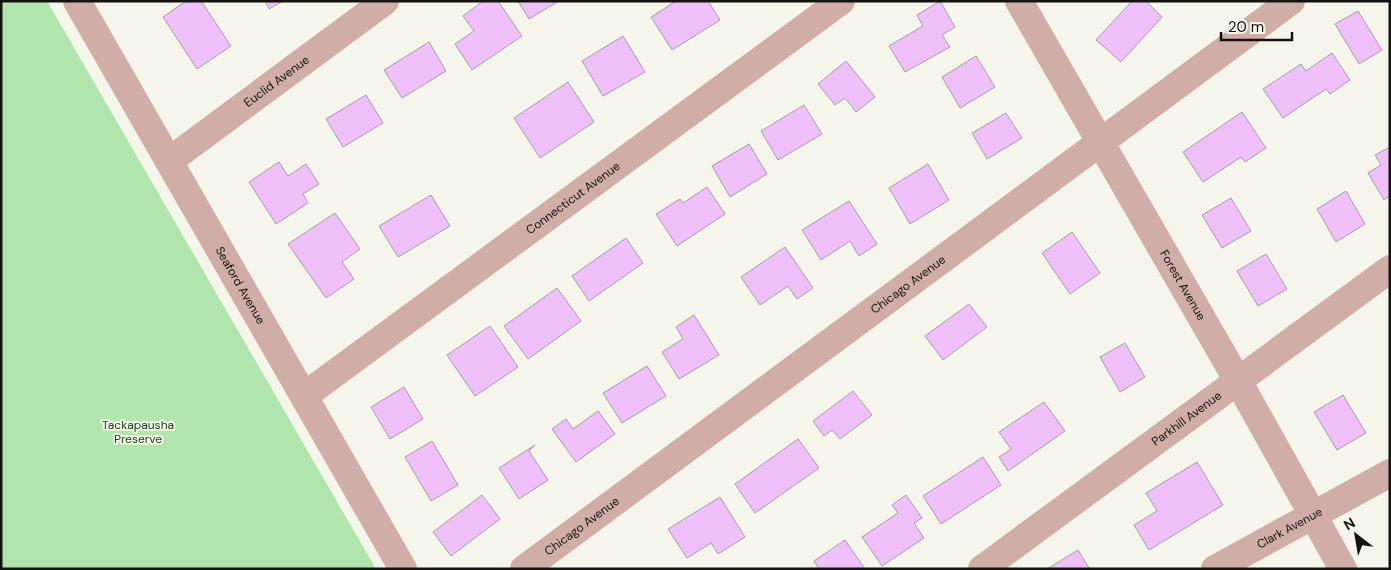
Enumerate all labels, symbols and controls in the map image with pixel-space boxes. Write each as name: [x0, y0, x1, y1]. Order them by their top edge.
scale bar: [1221, 10, 1292, 42]
text: 20 m: [1228, 17, 1264, 37]
street label: Euclid Avenue: [241, 52, 313, 111]
street label: Connecticut Avenue: [523, 158, 624, 238]
street label: Seaford Avenue: [212, 244, 269, 327]
street label: Forest Avenue: [1156, 247, 1209, 323]
street label: Chicago Avenue: [867, 251, 949, 318]
street label: Parkhill Avenue: [1148, 387, 1225, 450]
park label: Tackapausha Preserve: [102, 417, 174, 447]
street label: Chicago Avenue: [541, 493, 623, 559]
street label: Clark Avenue: [1254, 504, 1325, 553]
north arrow: [1331, 510, 1381, 560]
text: N: [1340, 514, 1358, 534]

